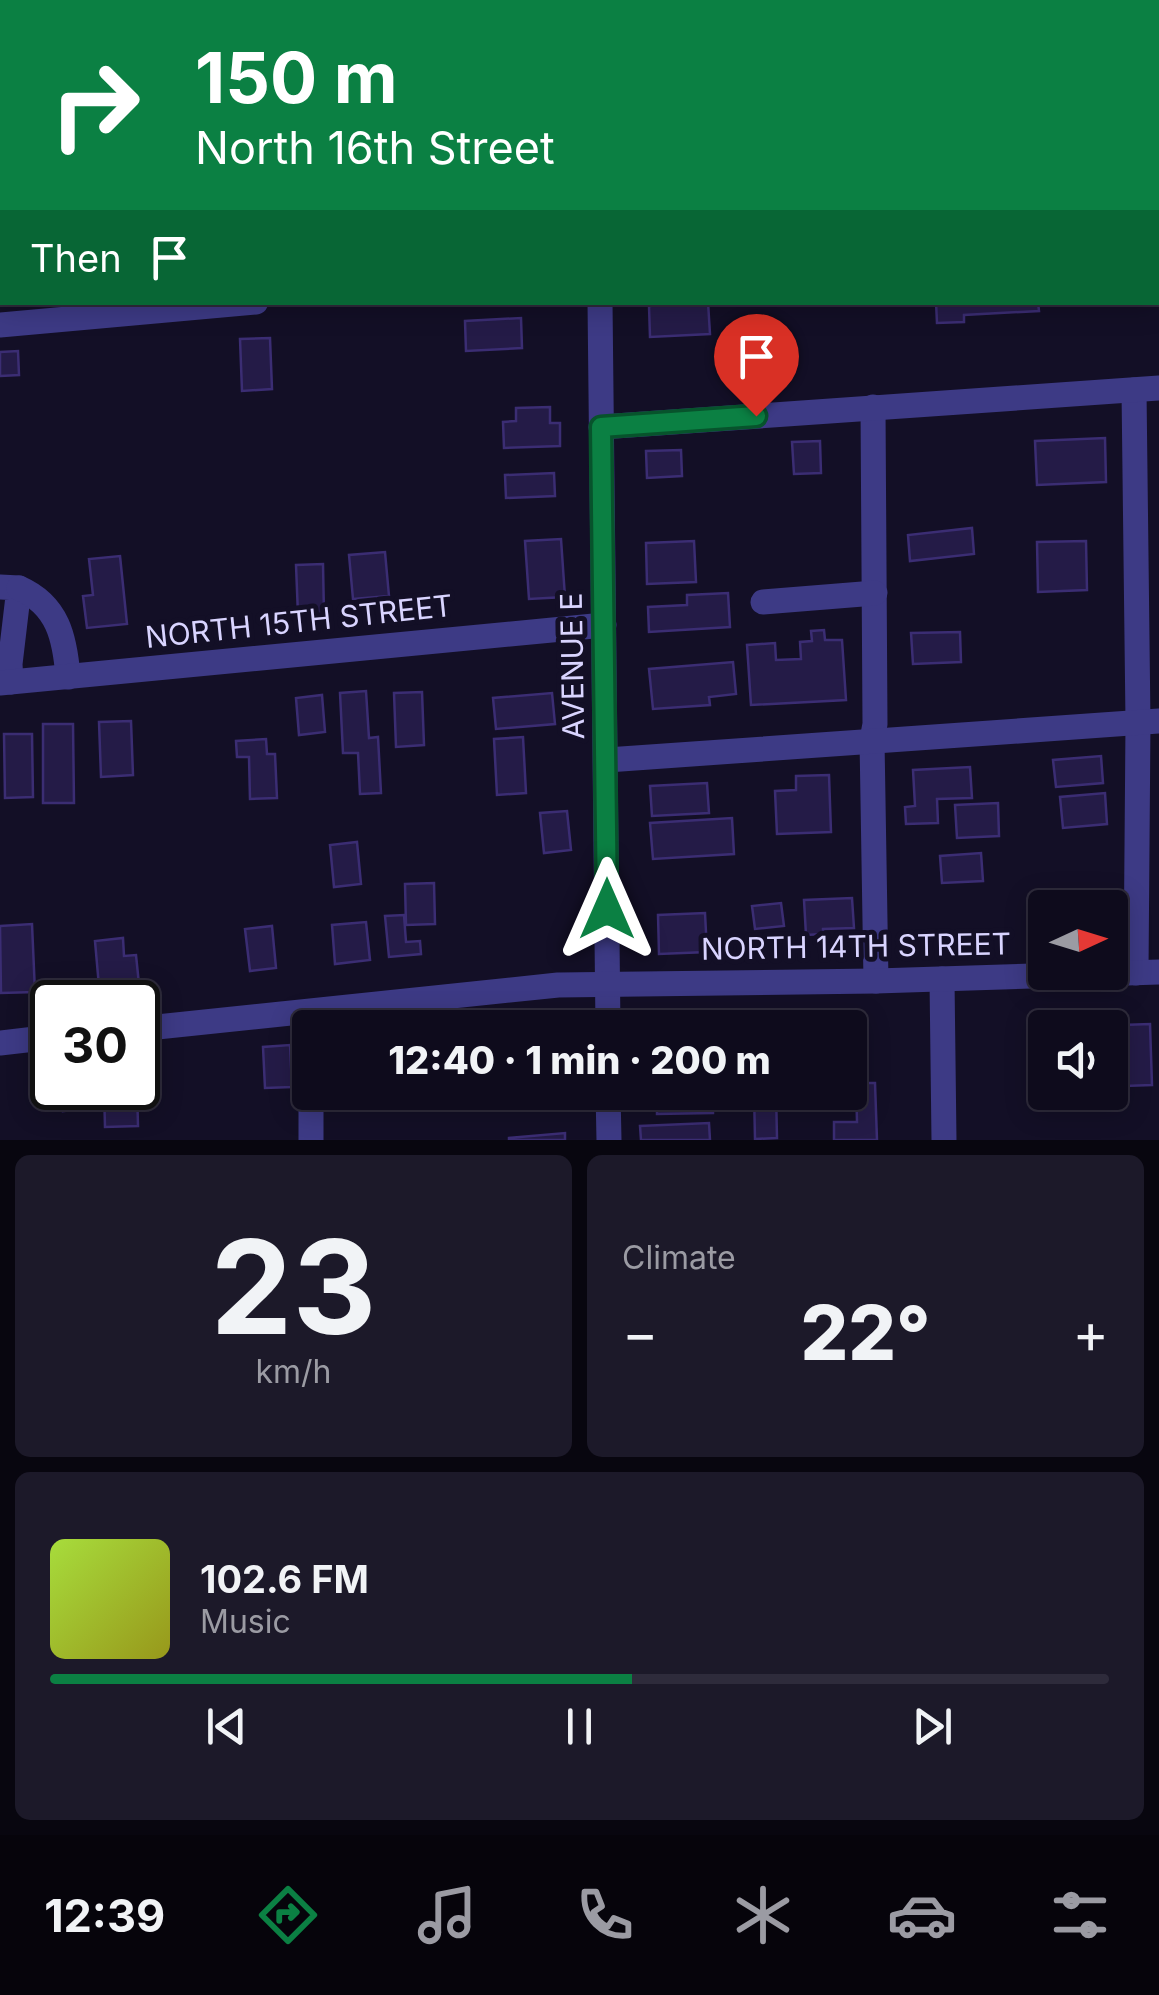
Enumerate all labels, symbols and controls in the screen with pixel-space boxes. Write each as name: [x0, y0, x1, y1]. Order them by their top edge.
text: 150 m: [195, 35, 398, 120]
icon: right: [30, 40, 160, 170]
text: North 16th Street: [195, 120, 555, 175]
icon: arrive: [142, 230, 197, 285]
text: Then: [30, 235, 122, 281]
pin: [714, 314, 799, 417]
icon: arrive: [729, 329, 784, 384]
street label: NORTH 15TH STREET: [143, 587, 454, 655]
street label: AVENUE E: [553, 592, 591, 740]
position arrow: [555, 857, 659, 961]
north arrow: [1028, 890, 1128, 990]
map controls: [1028, 890, 1128, 1110]
street label: NORTH 14TH STREET: [701, 925, 1011, 967]
speed limit sign: 30: [30, 980, 160, 1110]
button: sound: [1028, 1010, 1128, 1110]
text: 12:40 · 1 min · 200 m: [388, 1037, 771, 1083]
text: 23: [211, 1208, 376, 1365]
text: Climate: [622, 1238, 736, 1277]
text: 22°: [800, 1287, 931, 1378]
text: −: [622, 1300, 658, 1366]
text: +: [1073, 1300, 1109, 1366]
text: km/h: [255, 1352, 332, 1391]
text: 102.6 FM: [200, 1556, 369, 1602]
text: Music: [200, 1602, 291, 1641]
icon: previous: [199, 1699, 254, 1754]
icon: pause: [552, 1699, 607, 1754]
icon: next: [905, 1699, 960, 1754]
icon: directions: [253, 1880, 323, 1950]
icon: music: [412, 1880, 482, 1950]
icon: phone: [570, 1880, 640, 1950]
icon: climate: [728, 1880, 798, 1950]
icon: car: [887, 1880, 957, 1950]
icon: filters: [1045, 1880, 1115, 1950]
text: 12:39: [44, 1888, 165, 1943]

